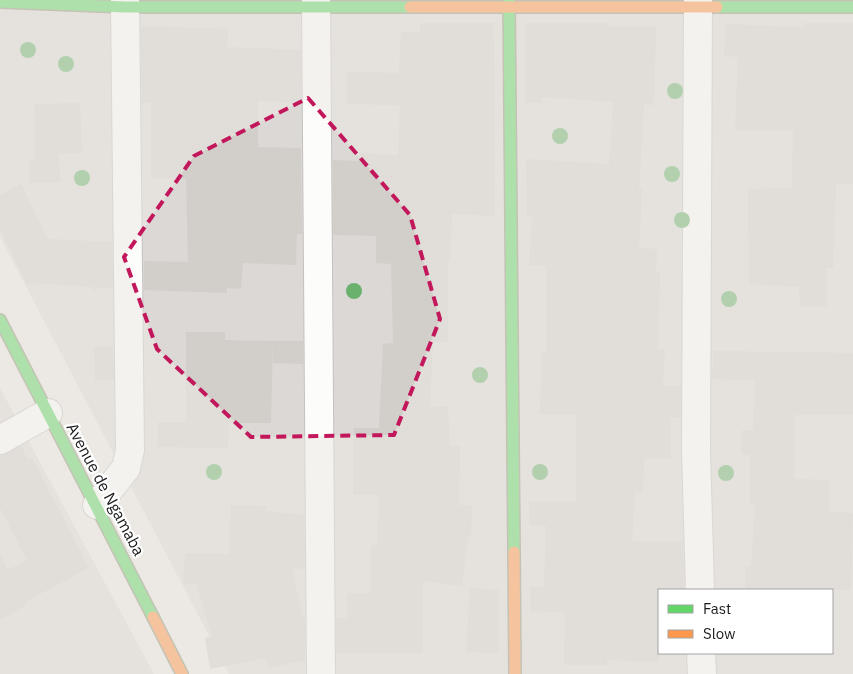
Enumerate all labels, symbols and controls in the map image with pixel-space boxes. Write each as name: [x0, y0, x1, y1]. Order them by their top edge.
street label: Avenue de Ngamaba: [63, 419, 150, 559]
legend: [658, 589, 833, 654]
text: Fast: [703, 599, 731, 618]
text: Slow: [703, 624, 736, 643]

